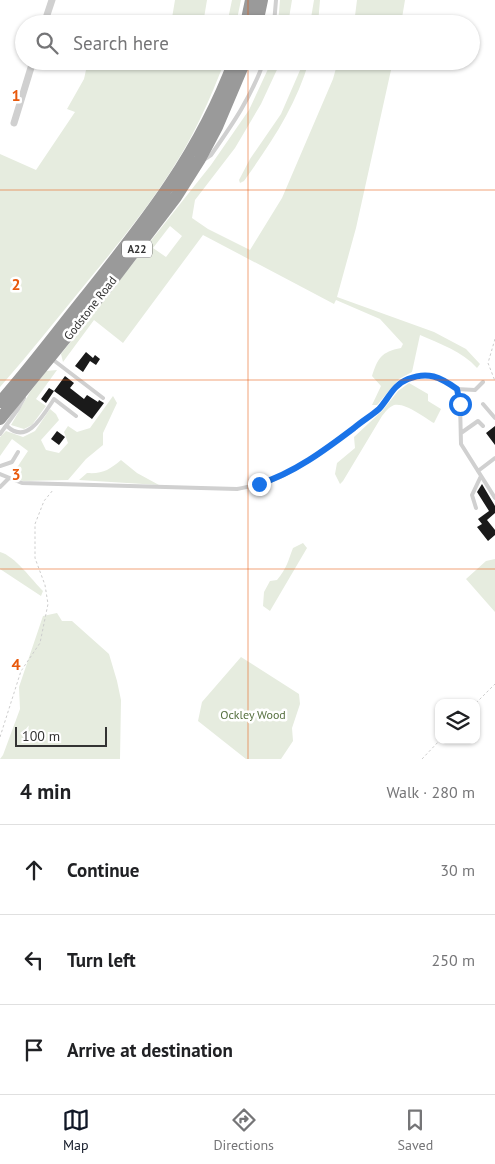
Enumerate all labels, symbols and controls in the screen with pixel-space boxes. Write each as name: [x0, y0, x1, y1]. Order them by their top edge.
search box: [15, 15, 480, 70]
icon: search: [33, 29, 61, 57]
text: Search here: [73, 31, 169, 55]
text: 1: [11, 85, 21, 105]
road number: A22: [122, 240, 152, 258]
street label: Godstone Road: [60, 273, 120, 343]
text: 2: [11, 274, 21, 294]
route start: [449, 393, 472, 416]
text: 3: [11, 464, 21, 484]
route end: [248, 473, 271, 496]
text: 4: [11, 654, 21, 674]
map controls: [435, 699, 480, 744]
button: layers: [435, 699, 480, 744]
park label: Ockley Wood: [220, 707, 286, 722]
scale bar: [15, 724, 108, 747]
text: 100 m: [22, 727, 60, 745]
text: 4 min: [20, 778, 71, 805]
text: Walk · 280 m: [386, 782, 475, 802]
icon: ahead: [20, 856, 48, 884]
text: Continue: [67, 858, 139, 882]
text: 30 m: [440, 860, 475, 880]
icon: left: [20, 946, 48, 974]
text: Turn left: [67, 948, 136, 972]
text: 250 m: [432, 950, 475, 970]
icon: arrive: [20, 1036, 48, 1064]
text: Arrive at destination: [67, 1038, 233, 1062]
tab: Map: [62, 1106, 90, 1154]
tab: Directions: [213, 1106, 274, 1154]
tab: Saved: [398, 1106, 433, 1154]

